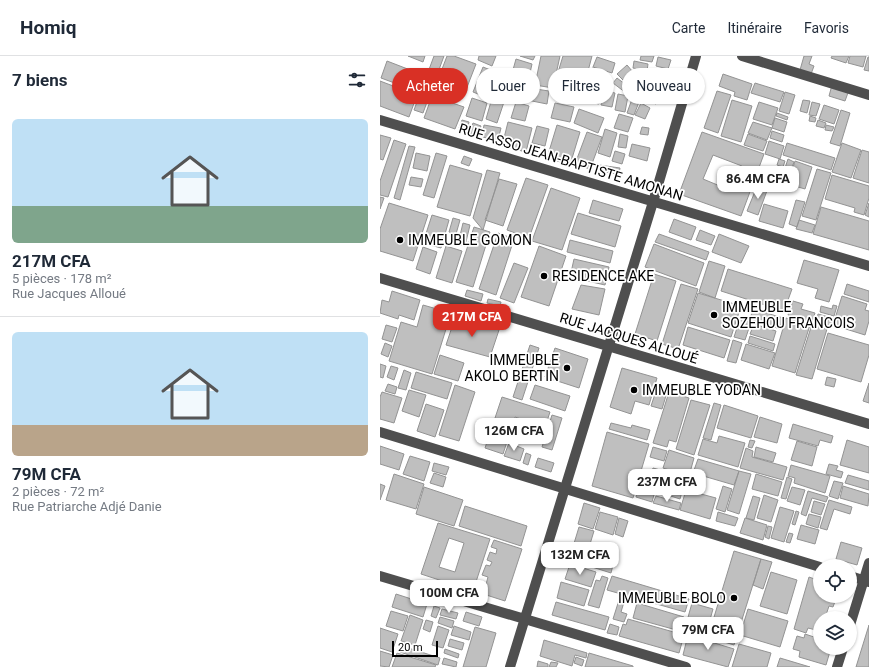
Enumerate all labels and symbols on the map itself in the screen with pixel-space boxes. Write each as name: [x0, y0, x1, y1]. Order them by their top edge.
street label: RUE ASSO JEAN-BAPTISTE AMONAN: [457, 120, 685, 204]
pin: 86.4M CFA: [712, 166, 804, 200]
place label: IMMEUBLE GOMON: [408, 232, 532, 248]
marker: IMMEUBLE GOMON: [395, 235, 405, 245]
place label: RESIDENCE AKE: [552, 268, 654, 284]
marker: RESIDENCE AKE: [539, 271, 549, 281]
place label: IMMEUBLE SOZEHOU FRANCOIS: [722, 299, 855, 331]
pin: 217M CFA: [431, 304, 513, 338]
street label: RUE JACQUES ALLOUÉ: [558, 308, 700, 367]
marker: IMMEUBLE SOZEHOU FRANCOIS: [709, 310, 719, 320]
place label: IMMEUBLE AKOLO BERTIN: [465, 352, 559, 384]
marker: IMMEUBLE AKOLO BERTIN: [562, 363, 572, 373]
place label: IMMEUBLE YODAN: [642, 382, 761, 398]
marker: IMMEUBLE YODAN: [629, 385, 639, 395]
pin: 126M CFA: [473, 418, 555, 452]
pin: 237M CFA: [626, 469, 708, 503]
pin: 132M CFA: [539, 542, 621, 576]
pin: 100M CFA: [408, 580, 490, 614]
place label: IMMEUBLE BOLO: [618, 590, 726, 606]
marker: IMMEUBLE BOLO: [729, 593, 739, 603]
pin: 79M CFA: [671, 617, 745, 651]
scale bar: [392, 639, 438, 658]

